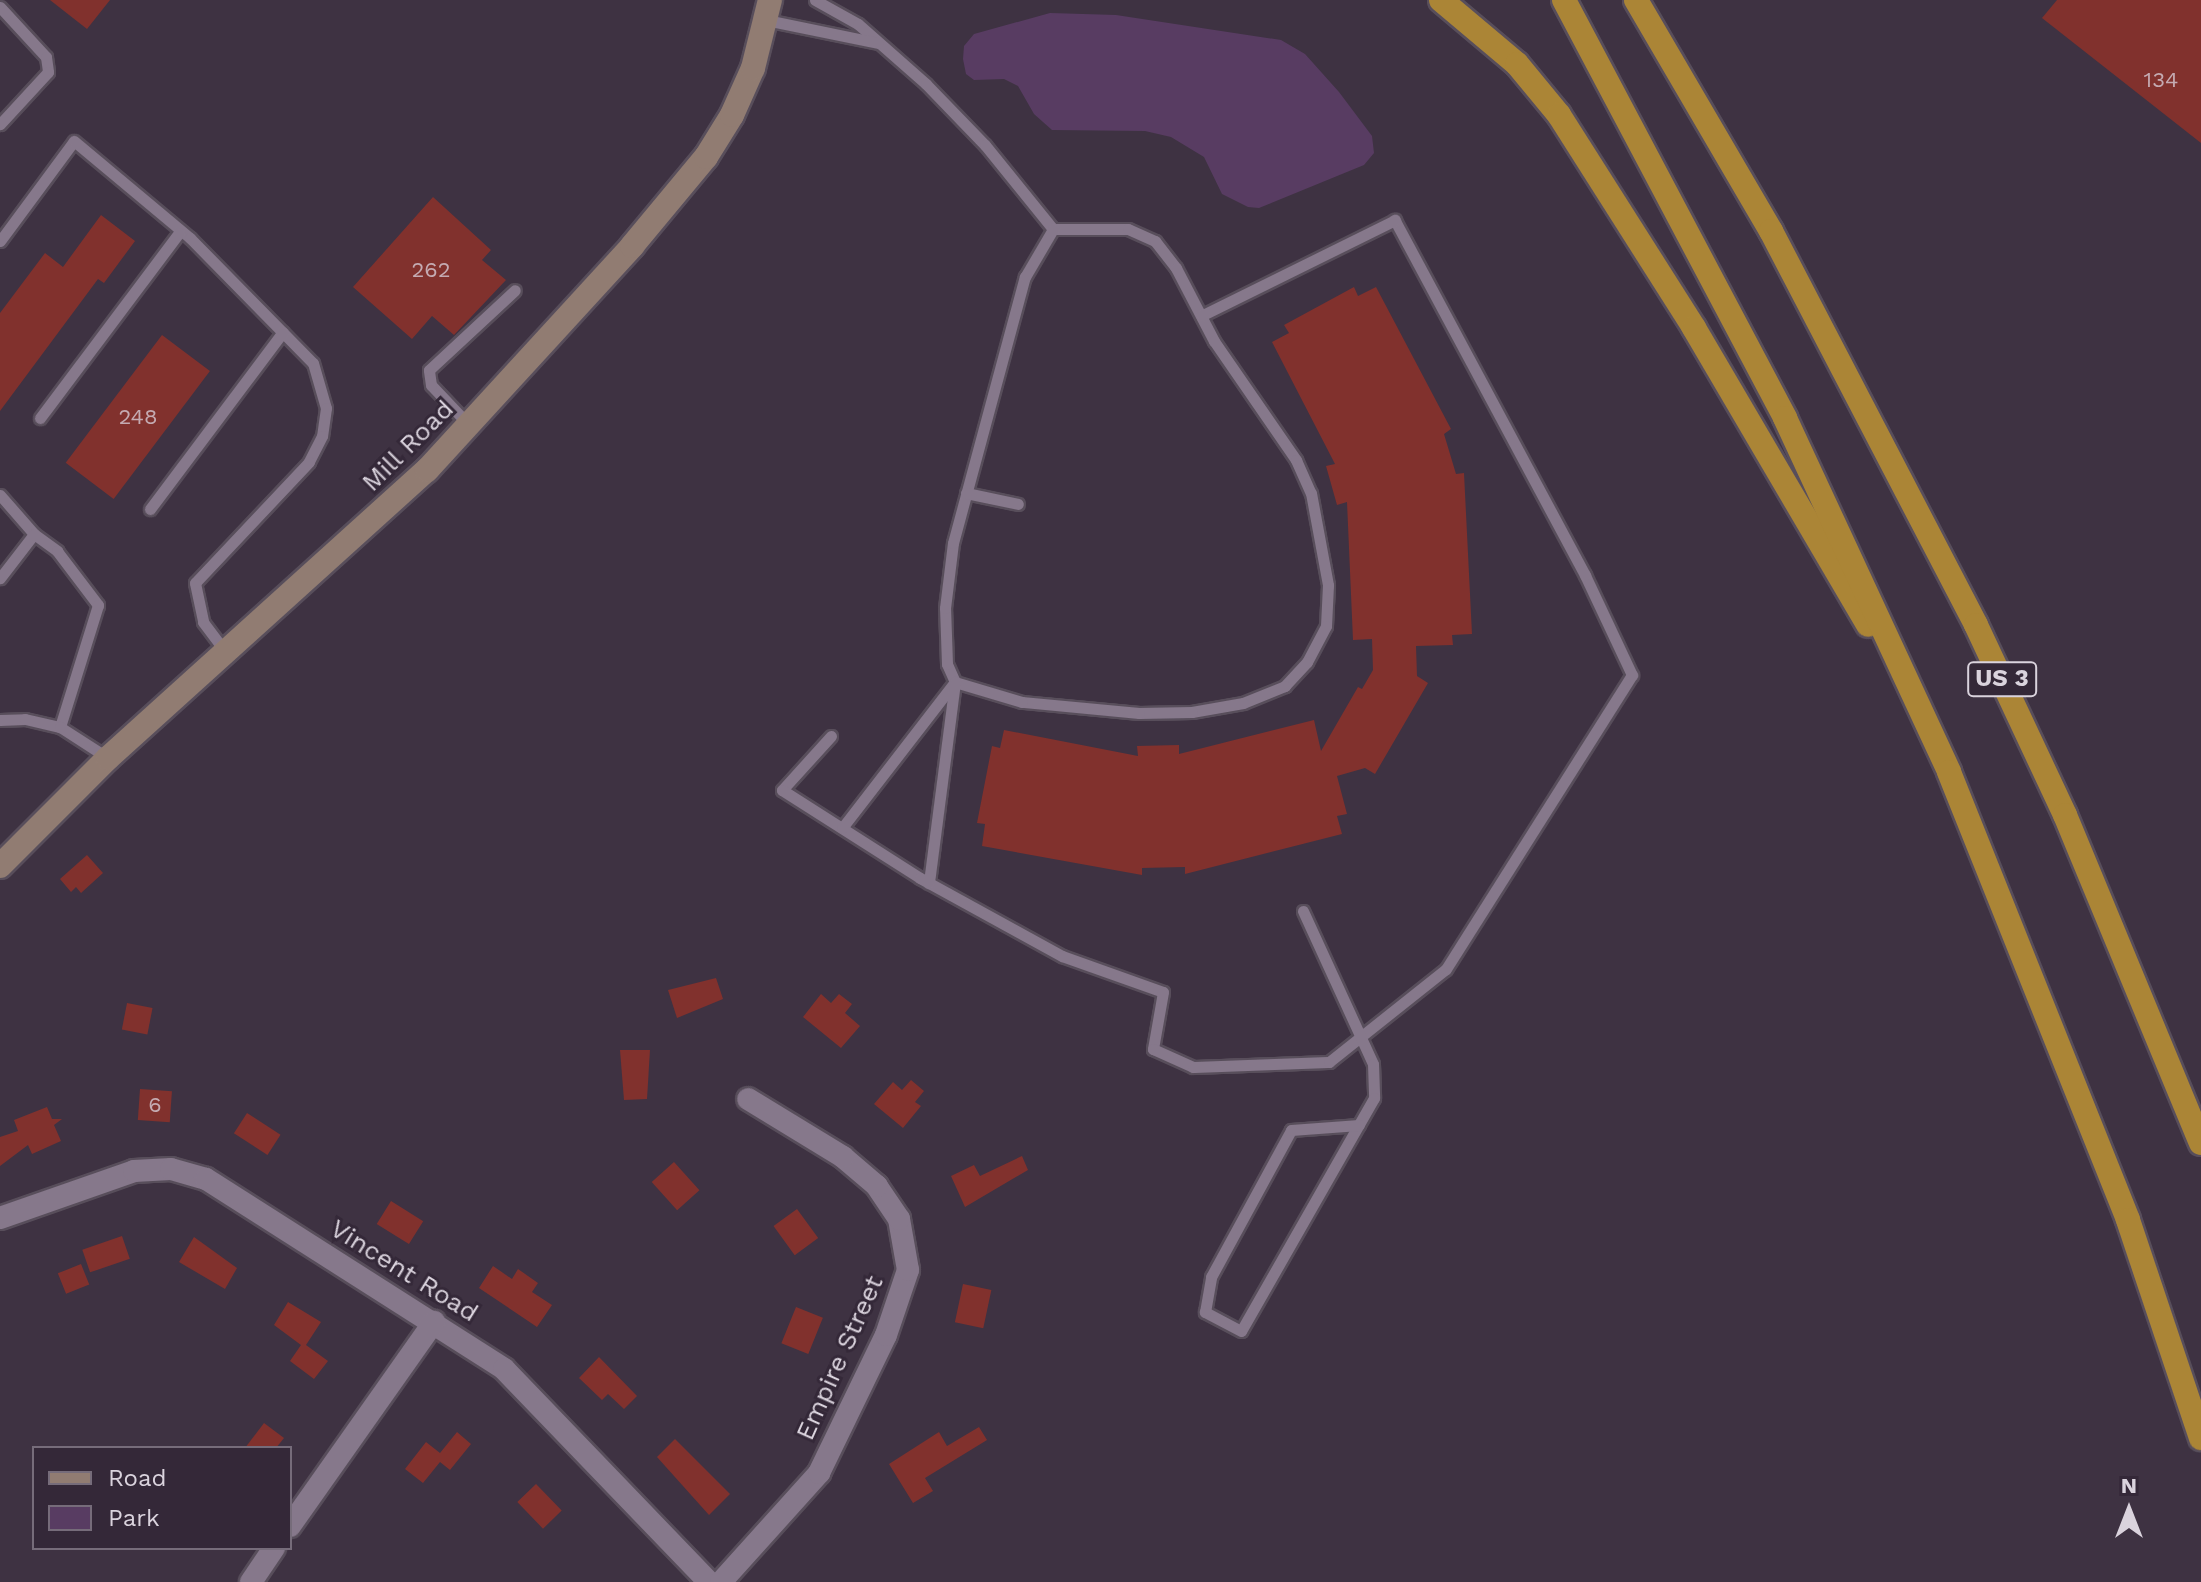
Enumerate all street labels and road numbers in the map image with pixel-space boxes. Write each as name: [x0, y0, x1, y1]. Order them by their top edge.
street label: Mill Road: [355, 393, 461, 499]
road number: US 3: [1966, 659, 2038, 699]
street label: Vincent Road: [324, 1213, 484, 1329]
street label: Empire Street: [790, 1271, 890, 1445]

